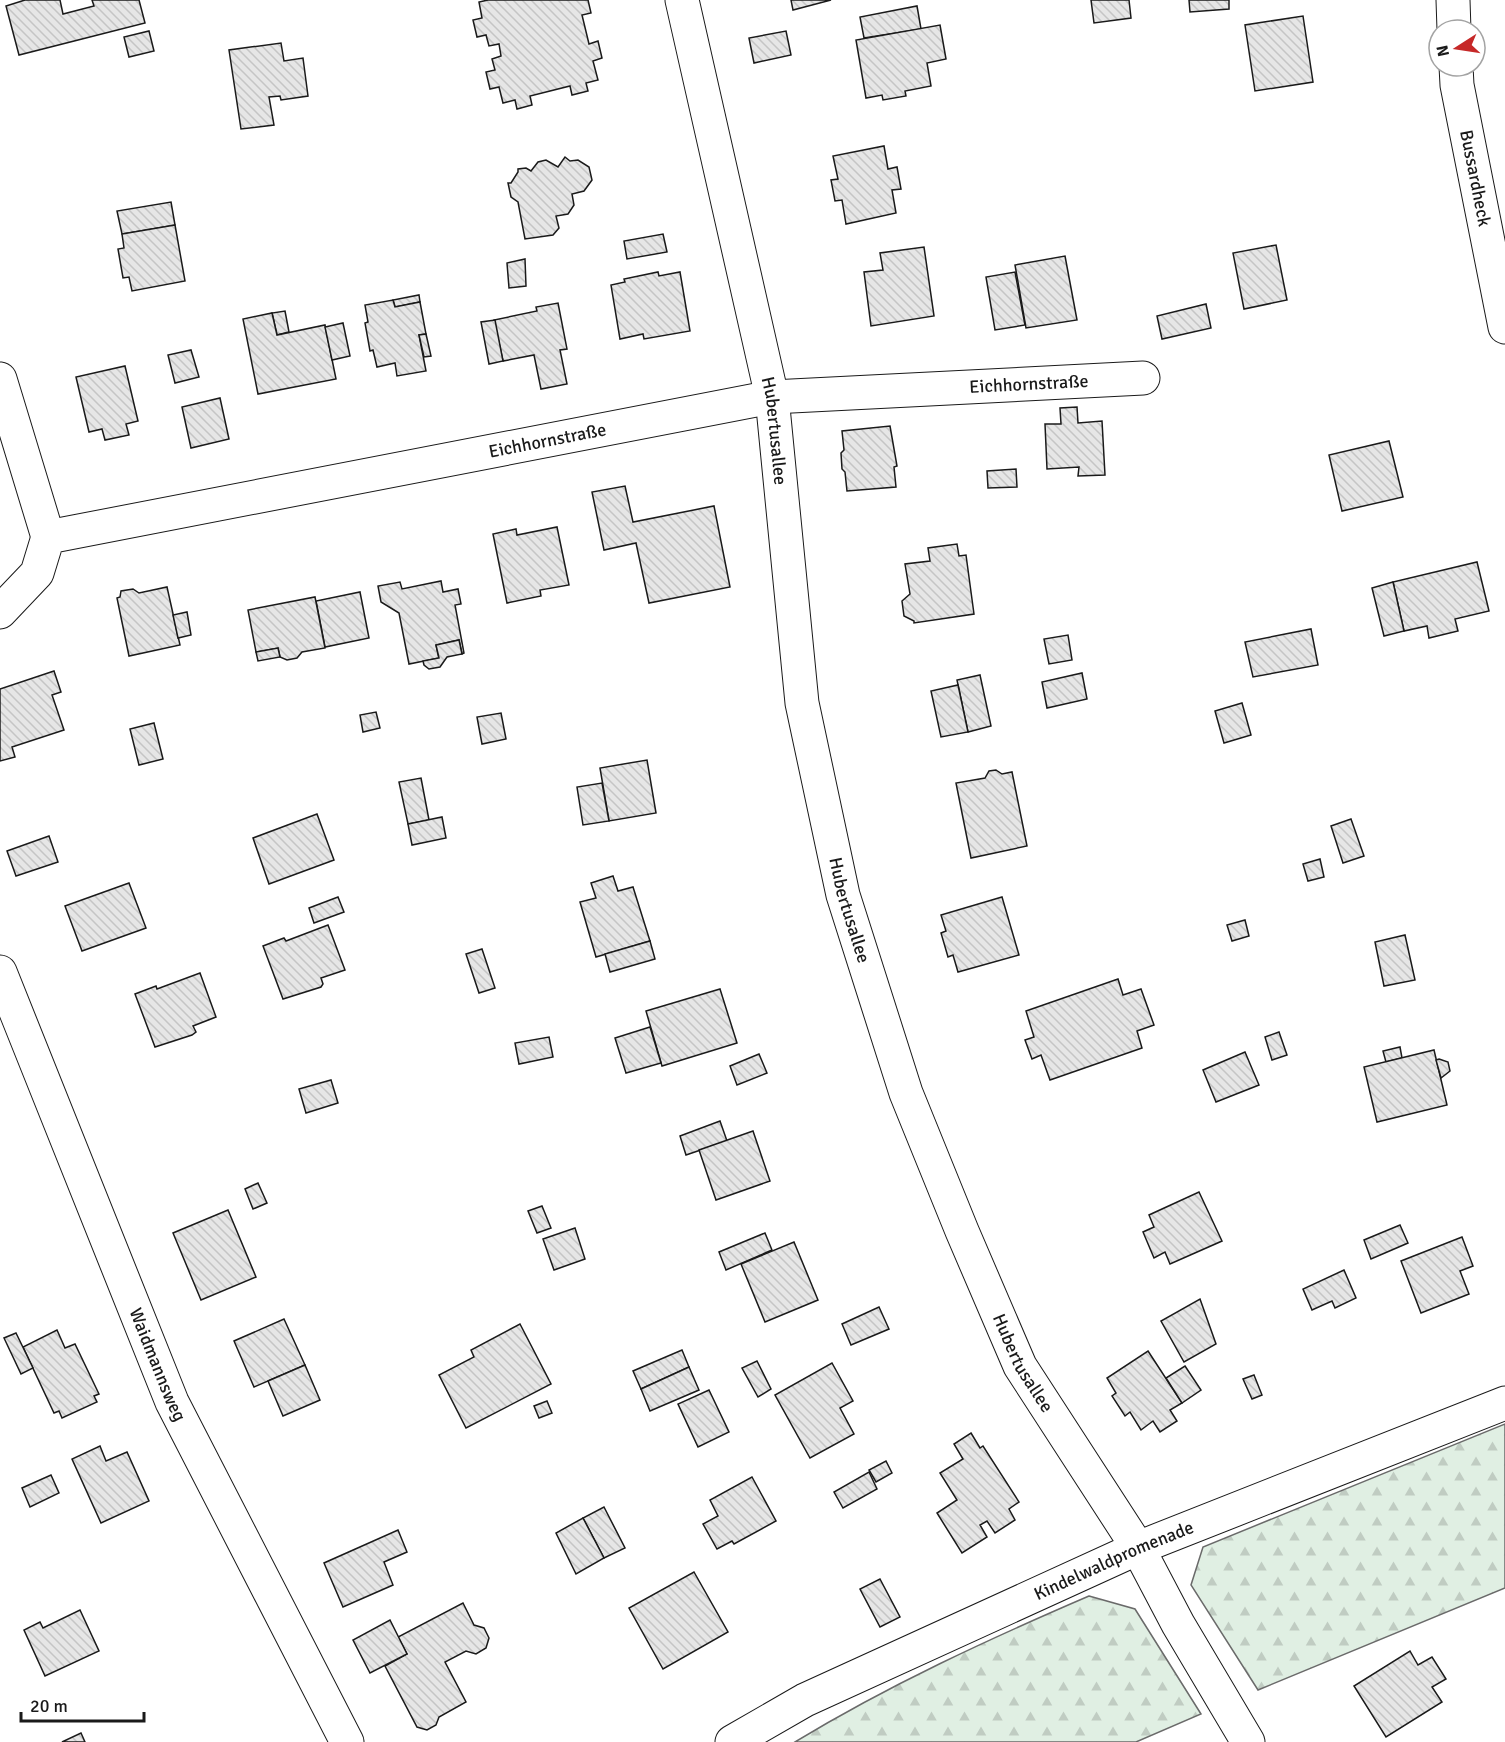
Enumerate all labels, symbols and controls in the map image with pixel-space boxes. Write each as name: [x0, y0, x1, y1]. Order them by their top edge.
north arrow: [1427, 18, 1487, 78]
text: N: [1432, 43, 1454, 58]
street label: Bussardheck: [1455, 128, 1496, 228]
street label: Eichhornstraße: [969, 370, 1089, 398]
street label: Hubertusallee: [757, 375, 792, 486]
street label: Eichhornstraße: [487, 418, 608, 463]
street label: Hubertusallee: [824, 855, 875, 966]
street label: Waidmannsweg: [124, 1305, 191, 1425]
street label: Hubertusallee: [988, 1310, 1058, 1416]
street label: Kindelwaldpromenade: [1030, 1516, 1197, 1605]
scale bar: [21, 1685, 144, 1723]
text: 20 m: [30, 1695, 68, 1717]

